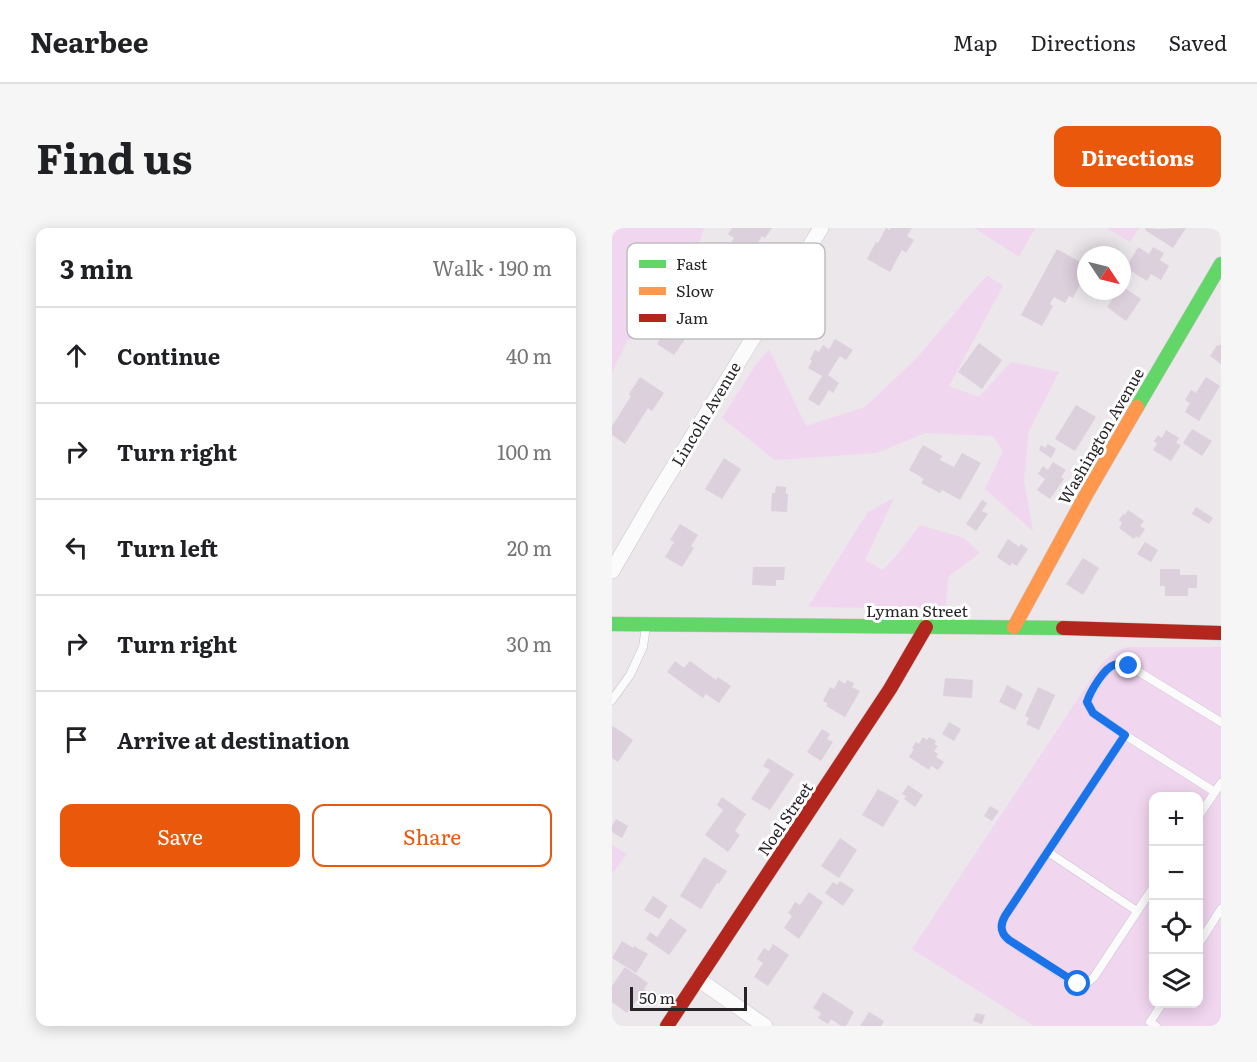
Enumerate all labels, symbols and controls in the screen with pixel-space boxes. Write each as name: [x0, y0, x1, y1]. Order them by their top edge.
text: Nearbee: [30, 20, 149, 62]
text: Map: [953, 26, 998, 57]
text: Directions: [1031, 26, 1136, 57]
text: Saved: [1169, 26, 1227, 57]
text: Find us: [36, 125, 193, 187]
button: Directions: [1054, 126, 1221, 187]
legend: [627, 243, 825, 339]
north arrow: [1077, 246, 1131, 300]
text: 3 min: [60, 248, 133, 287]
text: Fast: [676, 251, 708, 275]
text: Walk · 190 m: [433, 252, 552, 282]
text: Slow: [676, 278, 714, 302]
text: Jam: [676, 305, 709, 329]
icon: ahead: [60, 339, 93, 372]
text: Continue: [117, 339, 220, 372]
text: 40 m: [506, 340, 552, 370]
street label: Lincoln Avenue: [664, 357, 746, 470]
street label: Washington Avenue: [1051, 363, 1149, 508]
icon: right: [60, 435, 93, 468]
text: Turn right: [117, 435, 237, 468]
text: 100 m: [497, 436, 552, 466]
icon: left: [60, 531, 93, 564]
text: Turn left: [117, 531, 218, 564]
text: 20 m: [507, 532, 552, 562]
street label: Lyman Street: [866, 598, 968, 622]
icon: right: [60, 627, 93, 660]
text: Turn right: [117, 627, 237, 660]
text: 30 m: [506, 628, 552, 658]
route end: [1115, 652, 1141, 678]
icon: arrive: [60, 723, 93, 756]
text: Arrive at destination: [117, 723, 350, 756]
street label: Noel Street: [751, 776, 818, 860]
map controls: [1149, 792, 1203, 1008]
button: +: [1149, 792, 1203, 846]
button: Save: [60, 804, 300, 867]
button: Share: [312, 804, 552, 867]
button: −: [1149, 846, 1203, 900]
button: locate: [1149, 900, 1203, 954]
button: layers: [1149, 954, 1203, 1008]
route start: [1064, 970, 1090, 996]
scale bar: [630, 984, 747, 1012]
text: 50 m: [639, 985, 675, 1009]

